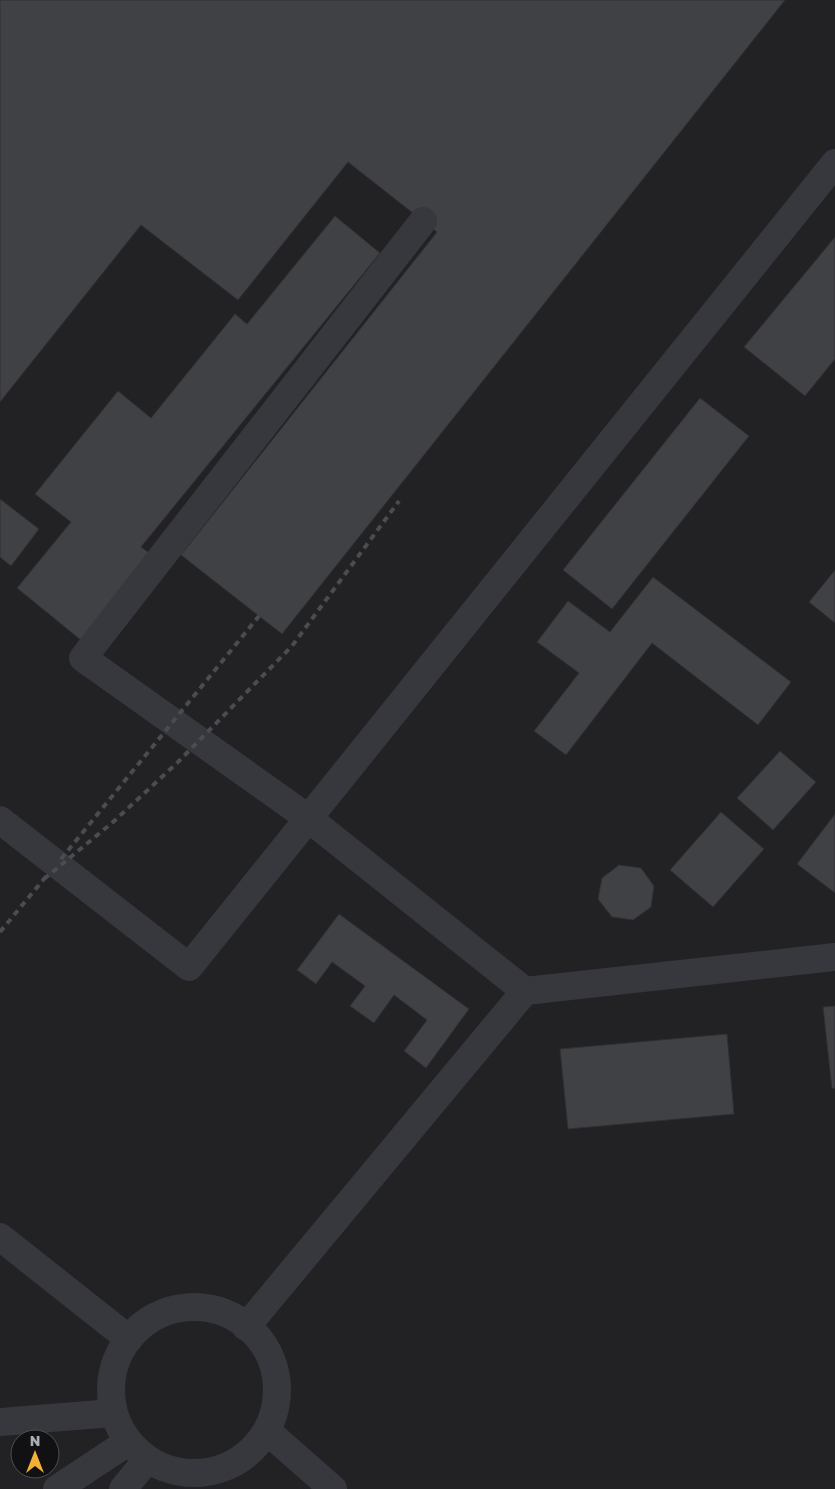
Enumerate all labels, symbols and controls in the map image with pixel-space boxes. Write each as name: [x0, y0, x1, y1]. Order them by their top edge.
north arrow: [10, 1429, 60, 1479]
text: N: [30, 1432, 40, 1449]

